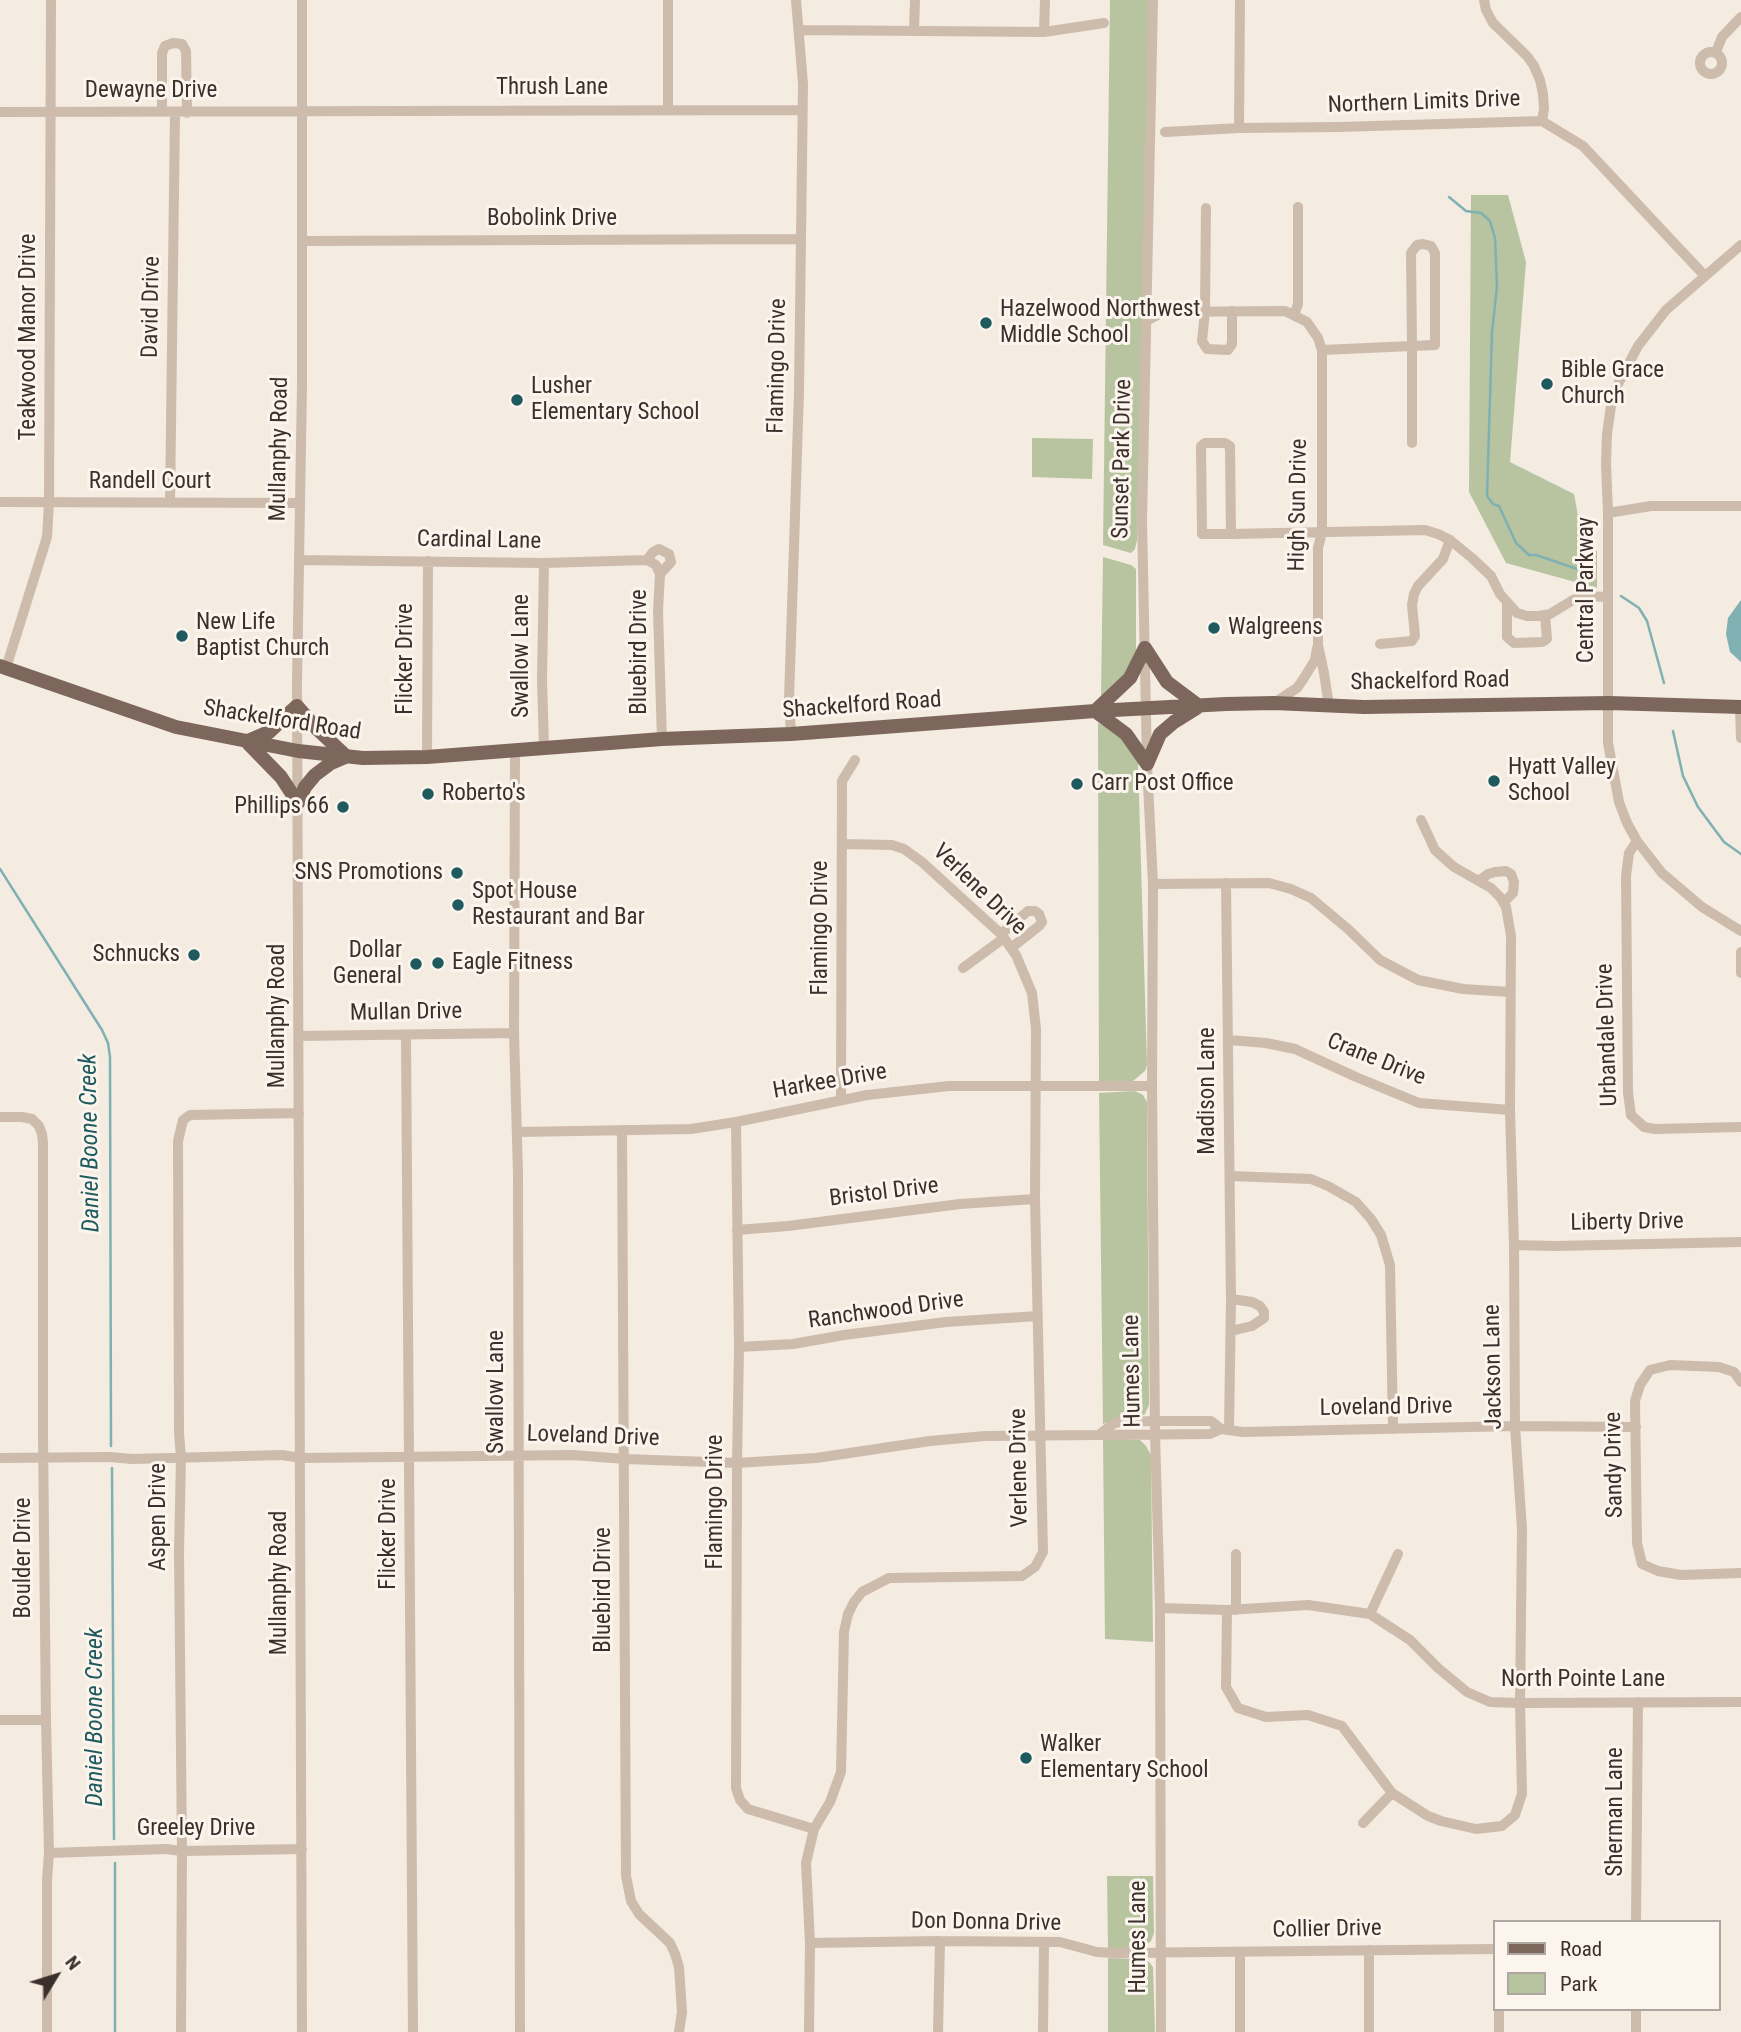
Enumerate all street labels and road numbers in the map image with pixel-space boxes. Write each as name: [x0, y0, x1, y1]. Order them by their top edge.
street label: Thrush Lane: [496, 74, 608, 102]
street label: Dewayne Drive: [85, 77, 217, 105]
street label: Northern Limits Drive: [1327, 86, 1521, 120]
street label: Bobolink Drive: [487, 205, 617, 233]
street label: Teakwood Manor Drive: [15, 234, 43, 440]
street label: David Drive: [137, 256, 167, 358]
street label: Flamingo Drive: [763, 298, 793, 434]
street label: Mullanphy Road: [265, 376, 295, 522]
street label: Sunset Park Drive: [1108, 379, 1138, 539]
street label: High Sun Drive: [1284, 438, 1314, 572]
street label: Randell Court: [89, 468, 211, 496]
street label: Central Parkway: [1573, 517, 1601, 663]
street label: Cardinal Lane: [417, 526, 541, 556]
street label: Bluebird Drive: [626, 589, 654, 715]
street label: Swallow Lane: [508, 594, 536, 718]
street label: Flicker Drive: [392, 603, 420, 715]
street label: Shackelford Road: [1350, 667, 1510, 697]
street label: Shackelford Road: [782, 687, 942, 725]
street label: Shackelford Road: [201, 695, 363, 747]
street label: Verlene Drive: [926, 839, 1032, 941]
street label: Flamingo Drive: [807, 860, 835, 996]
street label: Mullanphy Road: [264, 944, 292, 1088]
street label: Urbandale Drive: [1592, 963, 1624, 1107]
street label: Mullan Drive: [350, 998, 462, 1028]
street label: Madison Lane: [1194, 1027, 1222, 1155]
street label: Crane Drive: [1323, 1028, 1429, 1092]
street label: Harkee Drive: [771, 1058, 889, 1106]
street label: Bristol Drive: [828, 1173, 940, 1213]
street label: Liberty Drive: [1570, 1208, 1684, 1238]
street label: Ranchwood Drive: [806, 1286, 966, 1336]
street label: Jackson Lane: [1479, 1304, 1509, 1430]
street label: Humes Lane: [1118, 1314, 1148, 1428]
street label: Swallow Lane: [483, 1330, 511, 1454]
street label: Loveland Drive: [1319, 1393, 1453, 1423]
street label: Verlene Drive: [1005, 1408, 1035, 1528]
street label: Sandy Drive: [1600, 1412, 1630, 1518]
street label: Loveland Drive: [526, 1421, 660, 1453]
street label: Flamingo Drive: [702, 1434, 730, 1570]
street label: Aspen Drive: [145, 1463, 173, 1571]
street label: Flicker Drive: [375, 1478, 403, 1590]
street label: Boulder Drive: [10, 1498, 38, 1618]
street label: Mullanphy Road: [266, 1511, 294, 1655]
street label: Bluebird Drive: [590, 1527, 618, 1653]
street label: North Pointe Lane: [1501, 1666, 1665, 1694]
street label: Sherman Lane: [1602, 1747, 1630, 1877]
street label: Greeley Drive: [137, 1815, 255, 1843]
street label: Humes Lane: [1125, 1880, 1153, 1994]
street label: Don Donna Drive: [911, 1908, 1061, 1938]
street label: Collier Drive: [1272, 1915, 1382, 1945]

